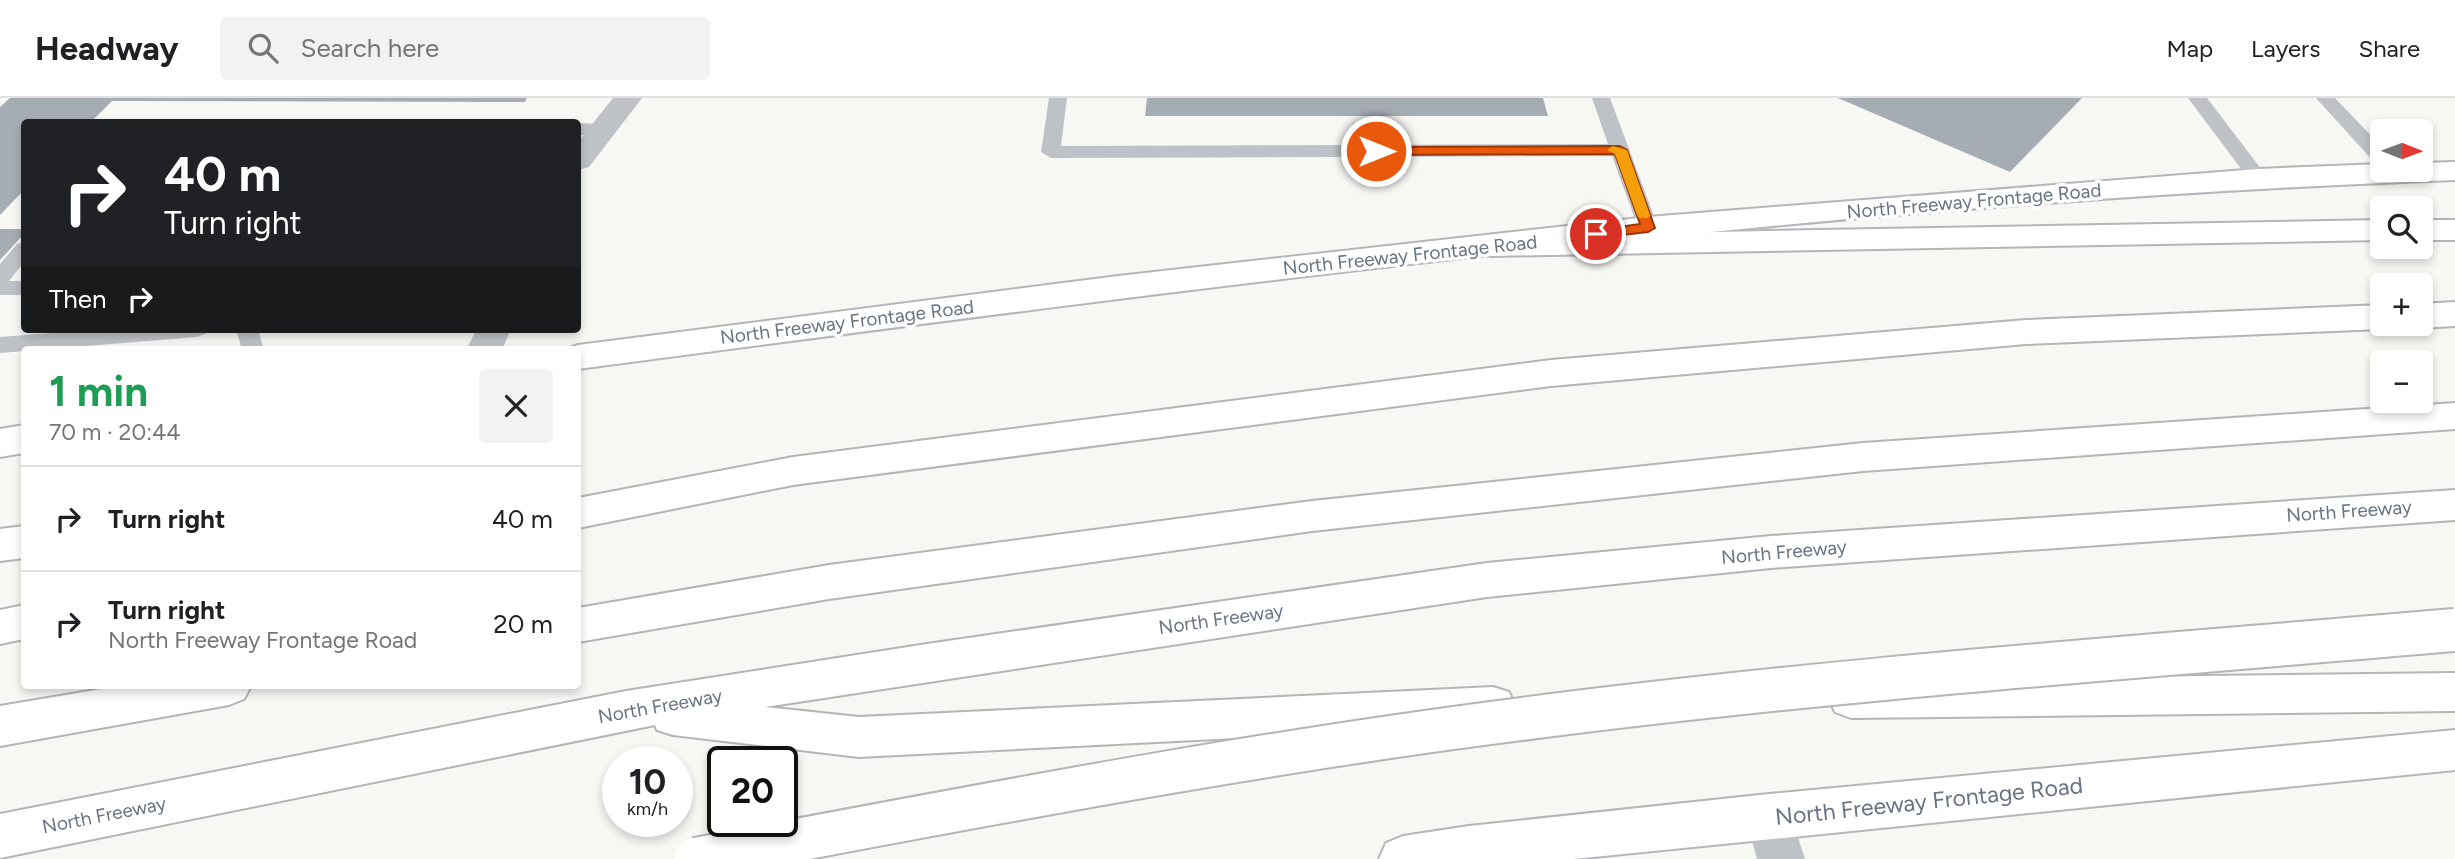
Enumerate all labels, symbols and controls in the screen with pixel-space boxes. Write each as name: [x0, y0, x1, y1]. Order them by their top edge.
search box: [220, 17, 710, 80]
text: Headway: [35, 29, 178, 68]
icon: search: [244, 29, 282, 67]
text: Search here: [300, 32, 439, 64]
text: Map: [2166, 34, 2213, 63]
text: Layers: [2251, 34, 2320, 63]
text: Share: [2358, 34, 2420, 63]
position arrow: [1339, 114, 1413, 188]
north arrow: [2370, 119, 2432, 182]
map controls: [2370, 119, 2433, 413]
text: 40 m: [164, 144, 281, 203]
icon: right: [49, 147, 140, 238]
street label: North Freeway Frontage Road: [1846, 178, 2102, 224]
button: search: [2370, 196, 2433, 259]
text: Turn right: [164, 204, 302, 242]
pin: [1566, 204, 1626, 264]
icon: arrive: [1577, 215, 1615, 253]
street label: North Freeway Frontage Road: [1282, 230, 1538, 280]
button: +: [2370, 273, 2433, 336]
icon: right: [121, 280, 159, 318]
text: Then: [49, 283, 107, 315]
street label: North Freeway Frontage Road: [719, 295, 975, 349]
button: −: [2370, 350, 2433, 413]
text: 1 min: [49, 366, 148, 417]
button: close: [479, 369, 553, 443]
text: 70 m · 20:44: [49, 418, 181, 446]
street label: North Freeway: [2285, 495, 2413, 527]
icon: right: [49, 500, 87, 538]
text: Turn right: [108, 503, 225, 535]
text: 40 m: [492, 503, 553, 535]
street label: North Freeway: [1720, 535, 1848, 569]
text: Turn right: [108, 594, 225, 626]
street label: North Freeway: [1157, 599, 1285, 639]
icon: right: [49, 605, 87, 643]
text: 20 m: [493, 608, 553, 640]
text: North Freeway Frontage Road: [108, 626, 417, 654]
street label: North Freeway: [596, 684, 724, 728]
speed limit sign: 20: [707, 746, 798, 837]
text: 10: [629, 761, 666, 803]
street label: North Freeway Frontage Road: [1774, 771, 2084, 831]
street label: North Freeway: [40, 792, 168, 838]
text: km/h: [627, 798, 668, 820]

